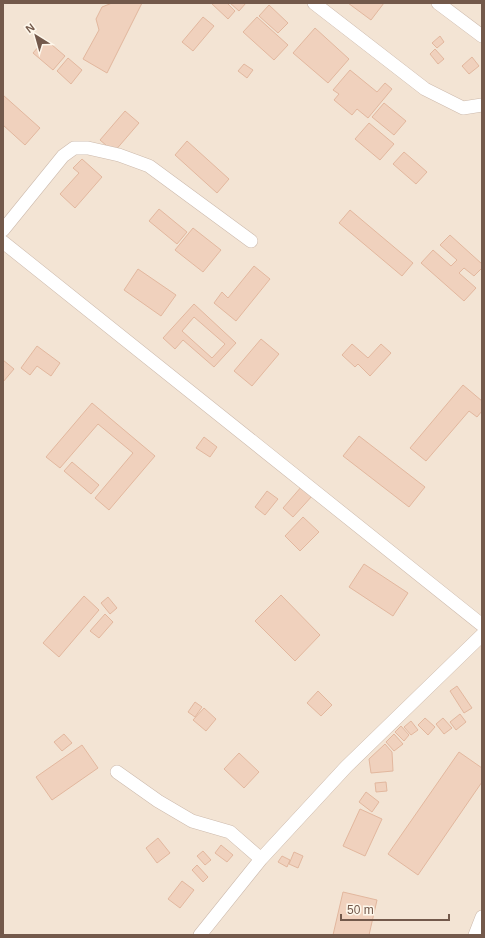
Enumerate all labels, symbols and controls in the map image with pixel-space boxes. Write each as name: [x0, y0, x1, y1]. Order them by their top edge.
north arrow: [16, 16, 56, 56]
text: N: [23, 21, 37, 35]
scale bar: [341, 896, 449, 922]
text: 50 m: [347, 903, 374, 917]

